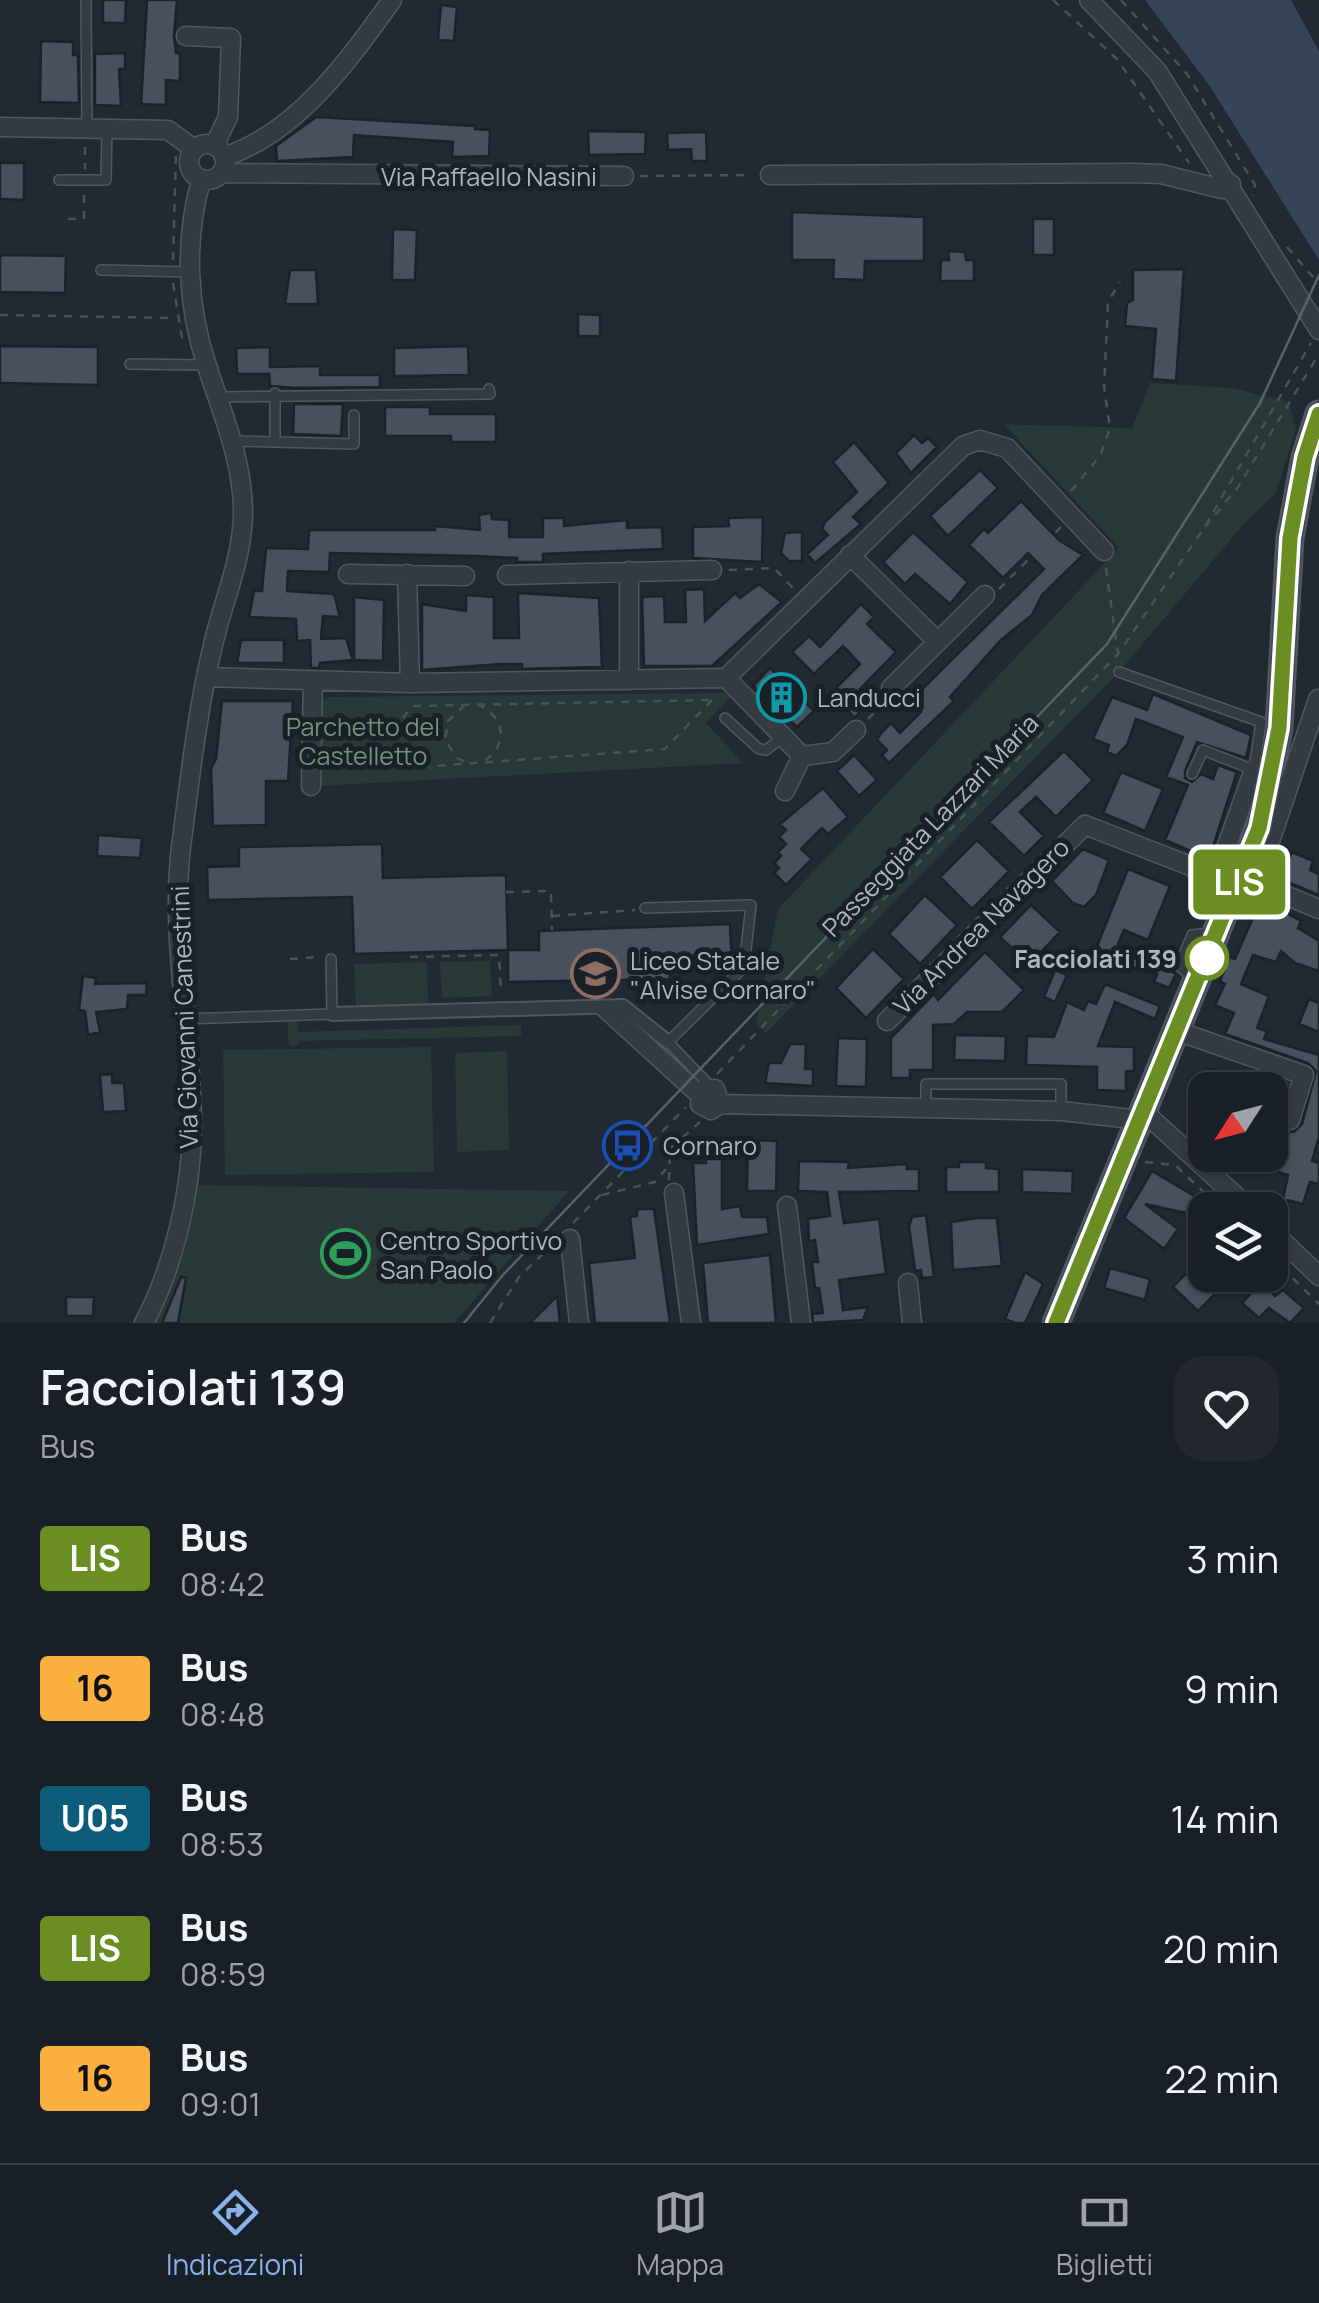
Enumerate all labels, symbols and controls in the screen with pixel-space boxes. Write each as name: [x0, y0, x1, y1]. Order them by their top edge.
street label: Via Raffaello Nasini: [381, 159, 597, 194]
building icon: Landucci: [756, 671, 808, 723]
place label: Landucci: [817, 680, 921, 715]
street label: Passeggiata Lazzari Maria: [814, 706, 1046, 944]
park label: Parchetto del Castelletto: [286, 709, 440, 773]
street label: Via Andrea Navagero: [885, 830, 1077, 1022]
line badge: LIS: [1182, 850, 1296, 914]
text: LIS: [1213, 858, 1265, 906]
street label: Via Giovanni Canestrini: [162, 885, 206, 1149]
marker: Facciolati 139: [1186, 937, 1228, 979]
place label: Facciolati 139: [1014, 941, 1177, 976]
place label: Liceo Statale "Alvise Cornaro": [630, 943, 816, 1007]
school or university icon: Liceo Statale "Alvise Cornaro": [569, 948, 621, 1000]
north arrow: [1188, 1072, 1288, 1172]
map controls: [1188, 1072, 1288, 1292]
bus stop icon: Cornaro: [602, 1119, 654, 1171]
place label: Cornaro: [663, 1128, 757, 1163]
button: layers: [1188, 1192, 1288, 1292]
place label: Centro Sportivo San Paolo: [380, 1223, 562, 1287]
sports icon: Centro Sportivo San Paolo: [319, 1228, 371, 1280]
text: Facciolati 139: [40, 1354, 346, 1419]
button: heart: [1174, 1356, 1279, 1461]
text: Bus: [40, 1424, 95, 1468]
text: Bus: [180, 1510, 248, 1562]
text: 3 min: [1187, 1532, 1279, 1584]
text: LIS: [69, 1534, 121, 1582]
text: 08:42: [180, 1562, 265, 1606]
text: Bus: [180, 1640, 248, 1692]
text: 9 min: [1184, 1662, 1279, 1714]
text: 16: [76, 1664, 114, 1712]
text: 08:48: [180, 1692, 265, 1736]
text: Bus: [180, 1770, 248, 1822]
text: 14 min: [1171, 1792, 1279, 1844]
text: U05: [61, 1794, 129, 1842]
text: 08:53: [180, 1822, 264, 1866]
text: Bus: [180, 1900, 248, 1952]
text: 20 min: [1163, 1922, 1279, 1974]
text: LIS: [69, 1924, 121, 1972]
text: 08:59: [180, 1952, 266, 1996]
text: Bus: [180, 2030, 248, 2082]
text: 22 min: [1164, 2052, 1279, 2104]
text: 16: [76, 2054, 114, 2102]
text: 09:01: [180, 2082, 261, 2126]
tab: Indicazioni: [166, 2185, 304, 2283]
tab: Mappa: [636, 2185, 724, 2283]
tab: Biglietti: [1056, 2185, 1153, 2283]

